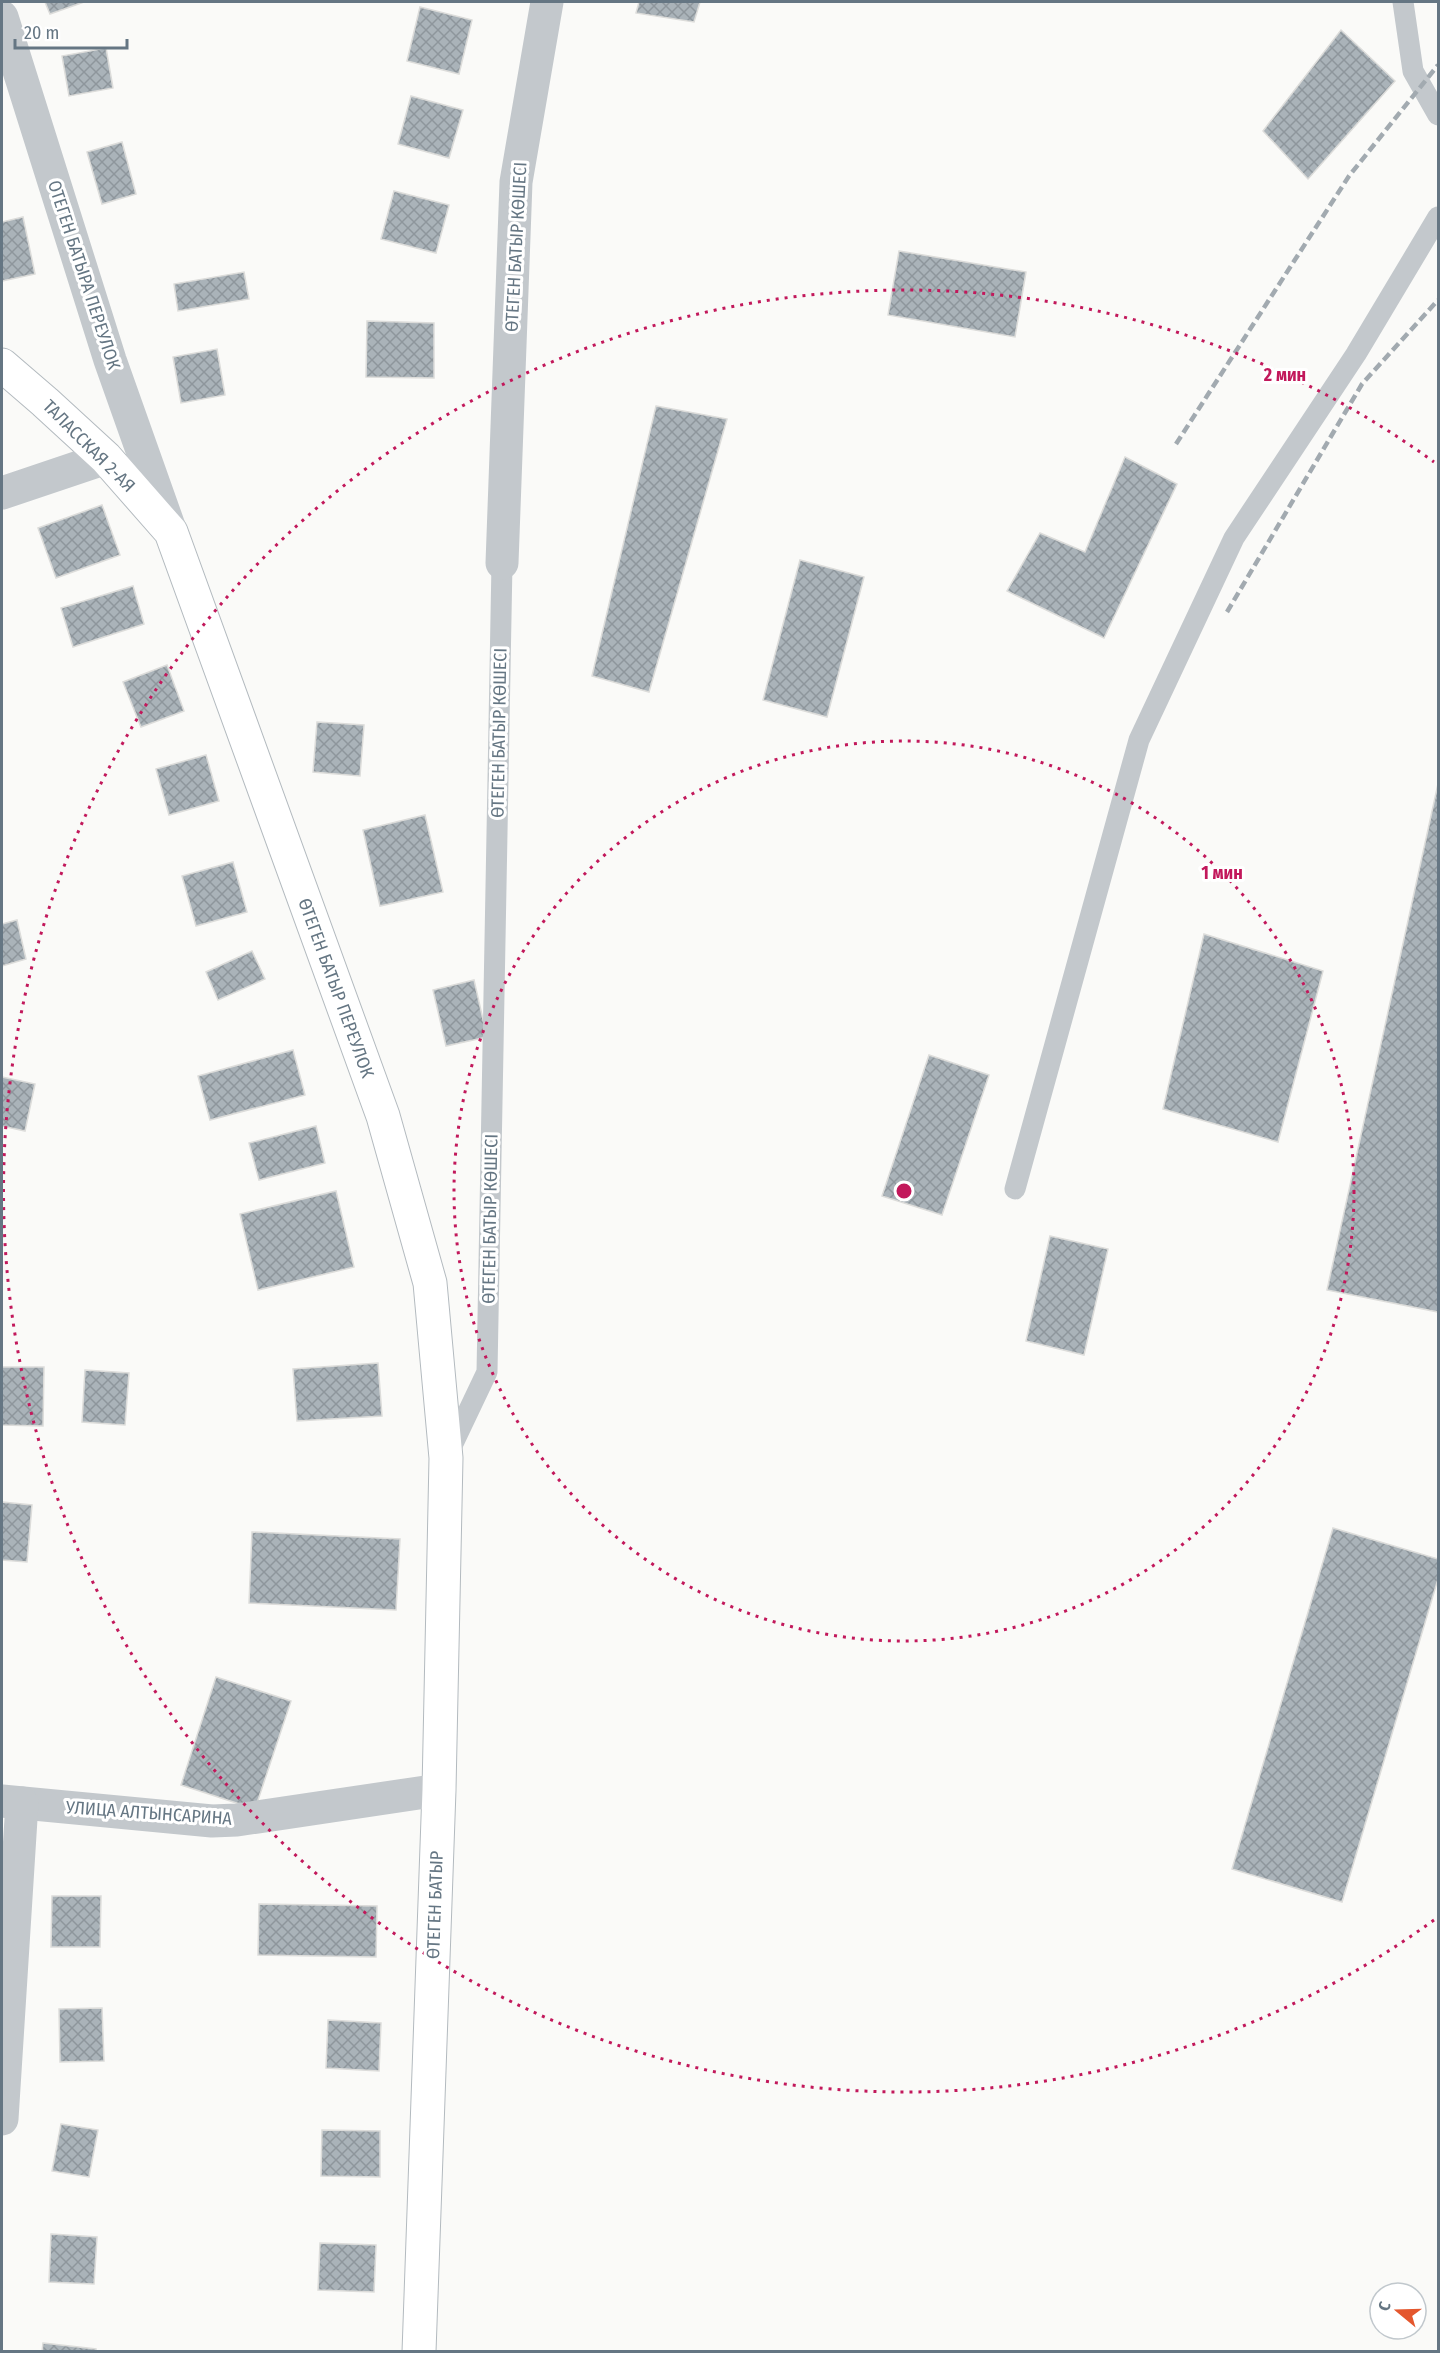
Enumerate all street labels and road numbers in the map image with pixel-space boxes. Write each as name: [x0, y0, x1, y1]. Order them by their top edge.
street label: ӨТЕГЕН БАТЫР КӨШЕСІ: [501, 162, 531, 332]
street label: ОТЕГЕН БАТЫРА ПЕРЕУЛОК: [43, 178, 125, 373]
street label: ТАЛАССКАЯ 2-АЯ: [38, 395, 140, 497]
street label: ӨТЕГЕН БАТЫР КӨШЕСІ: [487, 648, 511, 818]
street label: ӨТЕГЕН БАТЫР ПЕРЕУЛОК: [293, 895, 379, 1081]
street label: ӨТЕГЕН БАТЫР КӨШЕСІ: [478, 1134, 502, 1304]
street label: УЛИЦА АЛТЫНСАРИНА: [64, 1796, 233, 1830]
street label: ӨТЕГЕН БАТЫР: [422, 1851, 448, 1959]

